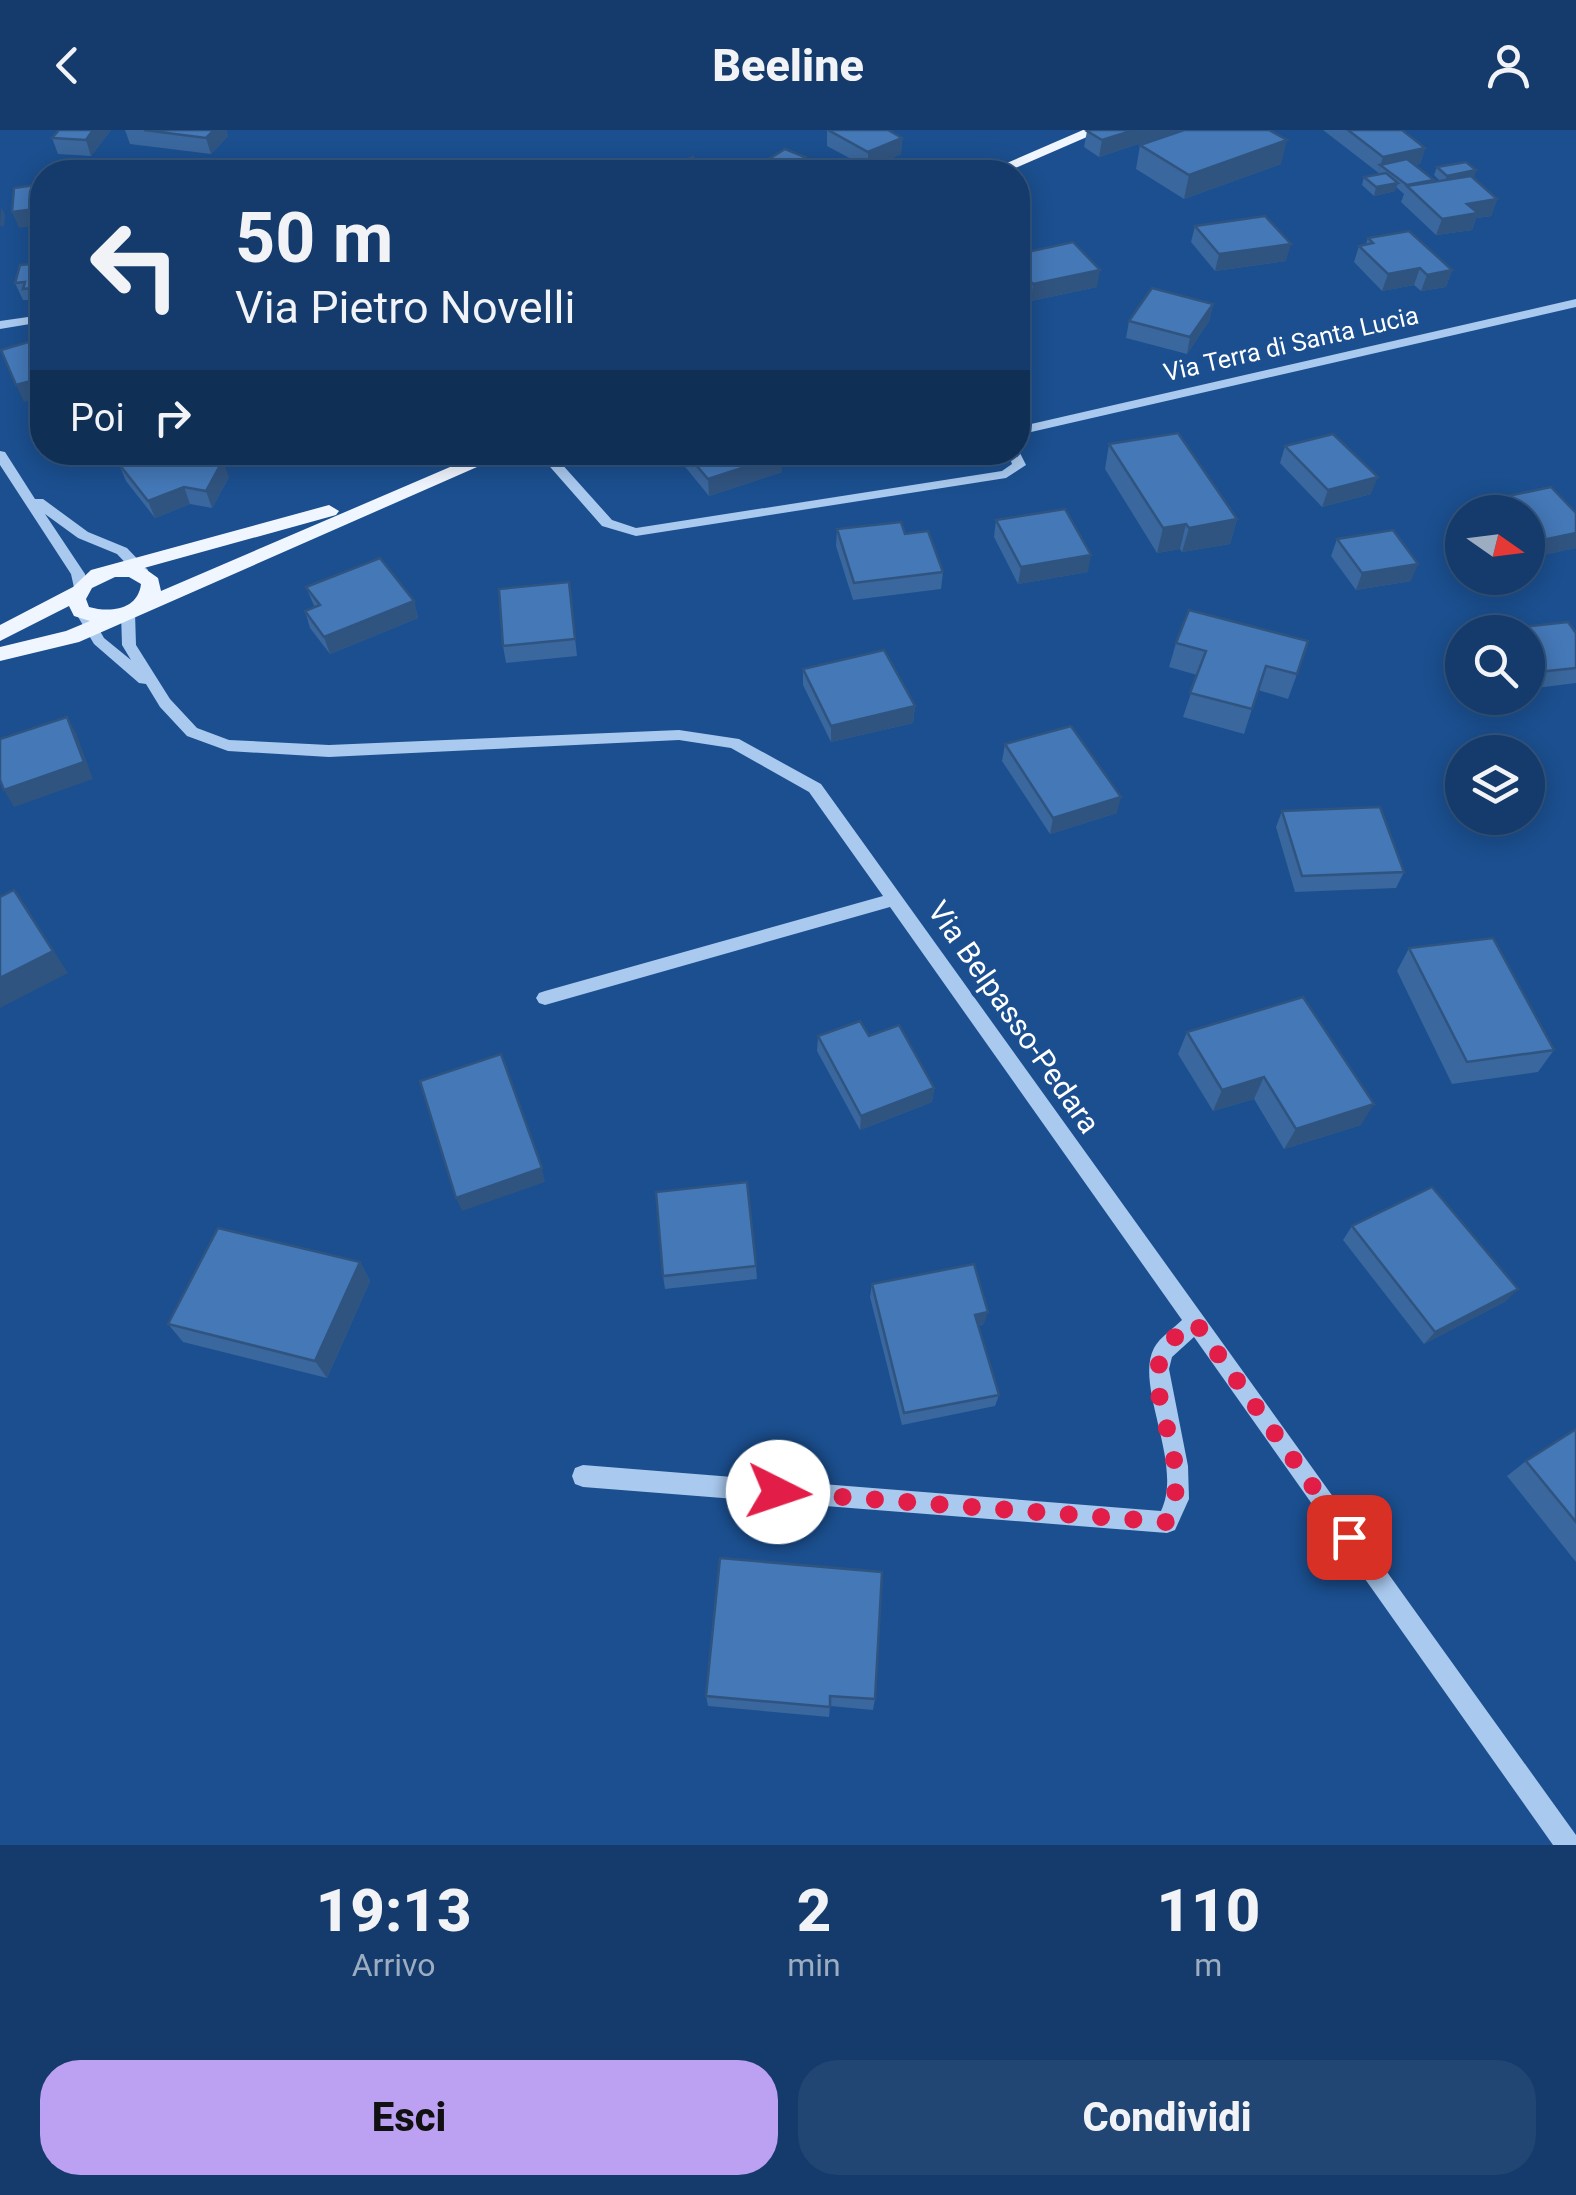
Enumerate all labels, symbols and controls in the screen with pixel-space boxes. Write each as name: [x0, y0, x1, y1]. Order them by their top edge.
icon: back: [40, 38, 95, 93]
icon: person: [1481, 38, 1536, 93]
text: Beeline: [712, 39, 864, 92]
text: 50 m: [235, 197, 393, 279]
icon: left: [70, 200, 200, 330]
text: Via Pietro Novelli: [235, 281, 575, 334]
street label: Via Terra di Santa Lucia: [1161, 301, 1421, 387]
icon: right: [145, 390, 200, 445]
text: Poi: [70, 396, 125, 440]
north arrow: [1445, 495, 1545, 595]
map controls: [1445, 495, 1545, 835]
button: search: [1445, 615, 1545, 715]
button: layers: [1445, 735, 1545, 835]
street label: Via Belpasso-Pedara: [921, 894, 1107, 1140]
position arrow: [726, 1440, 830, 1544]
pin: [1307, 1495, 1392, 1580]
icon: arrive: [1322, 1510, 1377, 1565]
text: 19:13: [316, 1875, 472, 1946]
text: 2: [797, 1875, 831, 1946]
text: 110: [1156, 1875, 1260, 1946]
text: Arrivo: [352, 1946, 436, 1984]
text: min: [787, 1946, 841, 1984]
text: m: [1194, 1946, 1222, 1984]
button: Esci: [40, 2060, 778, 2175]
button: Condividi: [798, 2060, 1536, 2175]

